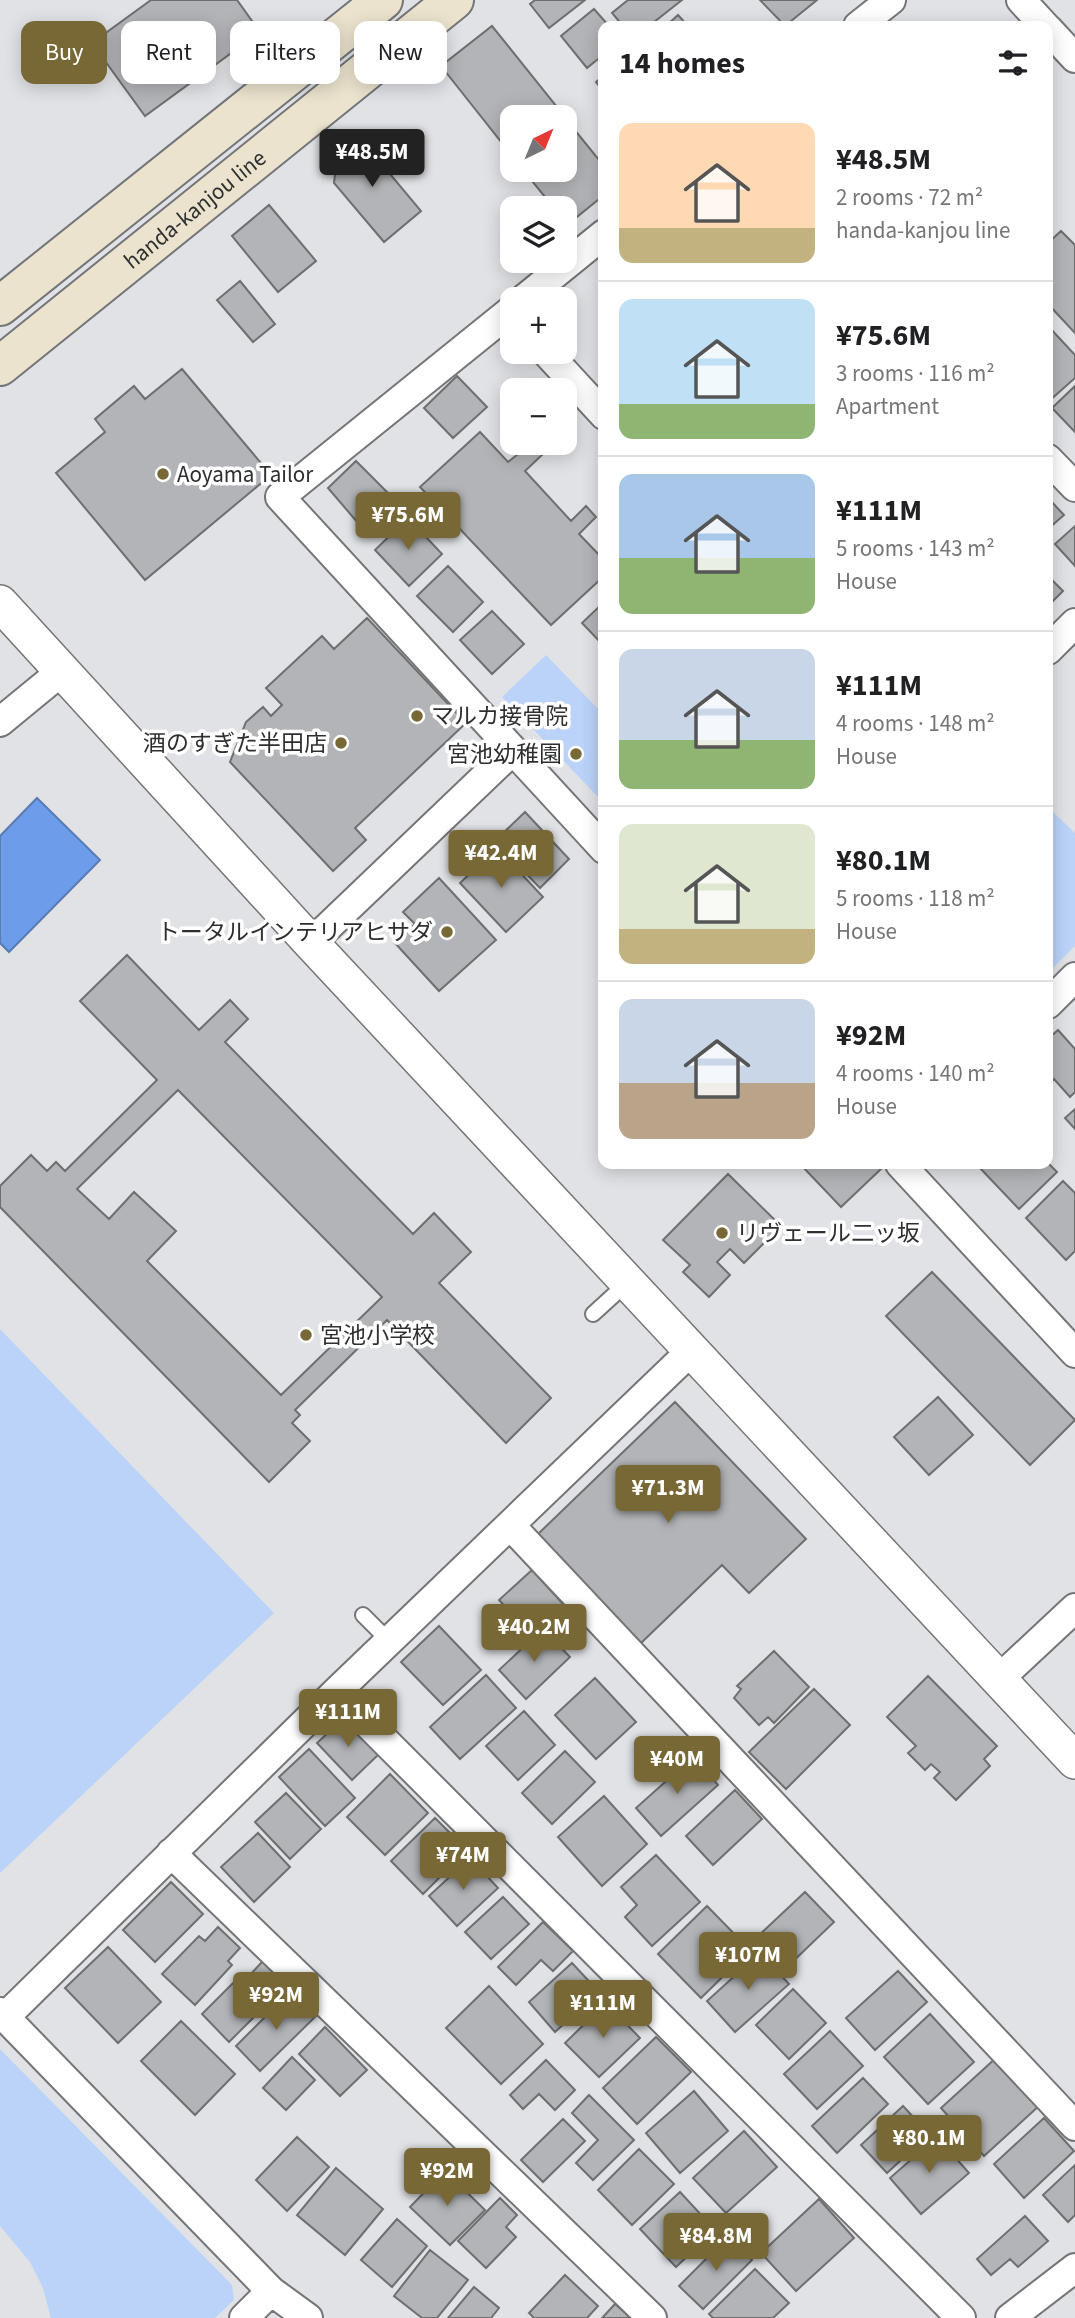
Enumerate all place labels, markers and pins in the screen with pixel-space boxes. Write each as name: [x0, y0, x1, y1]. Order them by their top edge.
pin: ¥48.5M: [315, 130, 429, 189]
place label: Aoyama Tailor: [177, 458, 314, 491]
marker: Aoyama Tailor: [155, 466, 171, 482]
pin: ¥75.6M: [351, 492, 465, 552]
place label: マルカ接骨院: [431, 700, 568, 733]
marker: マルカ接骨院: [409, 708, 425, 724]
place label: 酒のすぎた半田店: [143, 727, 327, 760]
marker: 酒のすぎた半田店: [333, 735, 349, 751]
place label: 宮池幼稚園: [447, 738, 562, 771]
marker: 宮池幼稚園: [568, 746, 584, 762]
pin: ¥42.4M: [444, 830, 558, 890]
place label: トータルインテリアヒサダ: [157, 916, 433, 949]
marker: トータルインテリアヒサダ: [439, 924, 455, 940]
place label: リヴェール二ッ坂: [736, 1217, 920, 1250]
marker: リヴェール二ッ坂: [714, 1225, 730, 1241]
place label: 宮池小学校: [320, 1319, 435, 1352]
marker: 宮池小学校: [298, 1327, 314, 1343]
pin: ¥71.3M: [611, 1466, 725, 1525]
pin: ¥40.2M: [477, 1604, 591, 1664]
pin: ¥111M: [299, 1690, 397, 1749]
pin: ¥40M: [636, 1736, 718, 1796]
pin: ¥74M: [422, 1832, 504, 1892]
pin: ¥107M: [699, 1932, 797, 1992]
pin: ¥92M: [235, 1972, 317, 2032]
pin: ¥111M: [554, 1980, 652, 2040]
pin: ¥80.1M: [872, 2116, 986, 2175]
pin: ¥92M: [406, 2148, 488, 2208]
pin: ¥84.8M: [659, 2214, 773, 2273]

